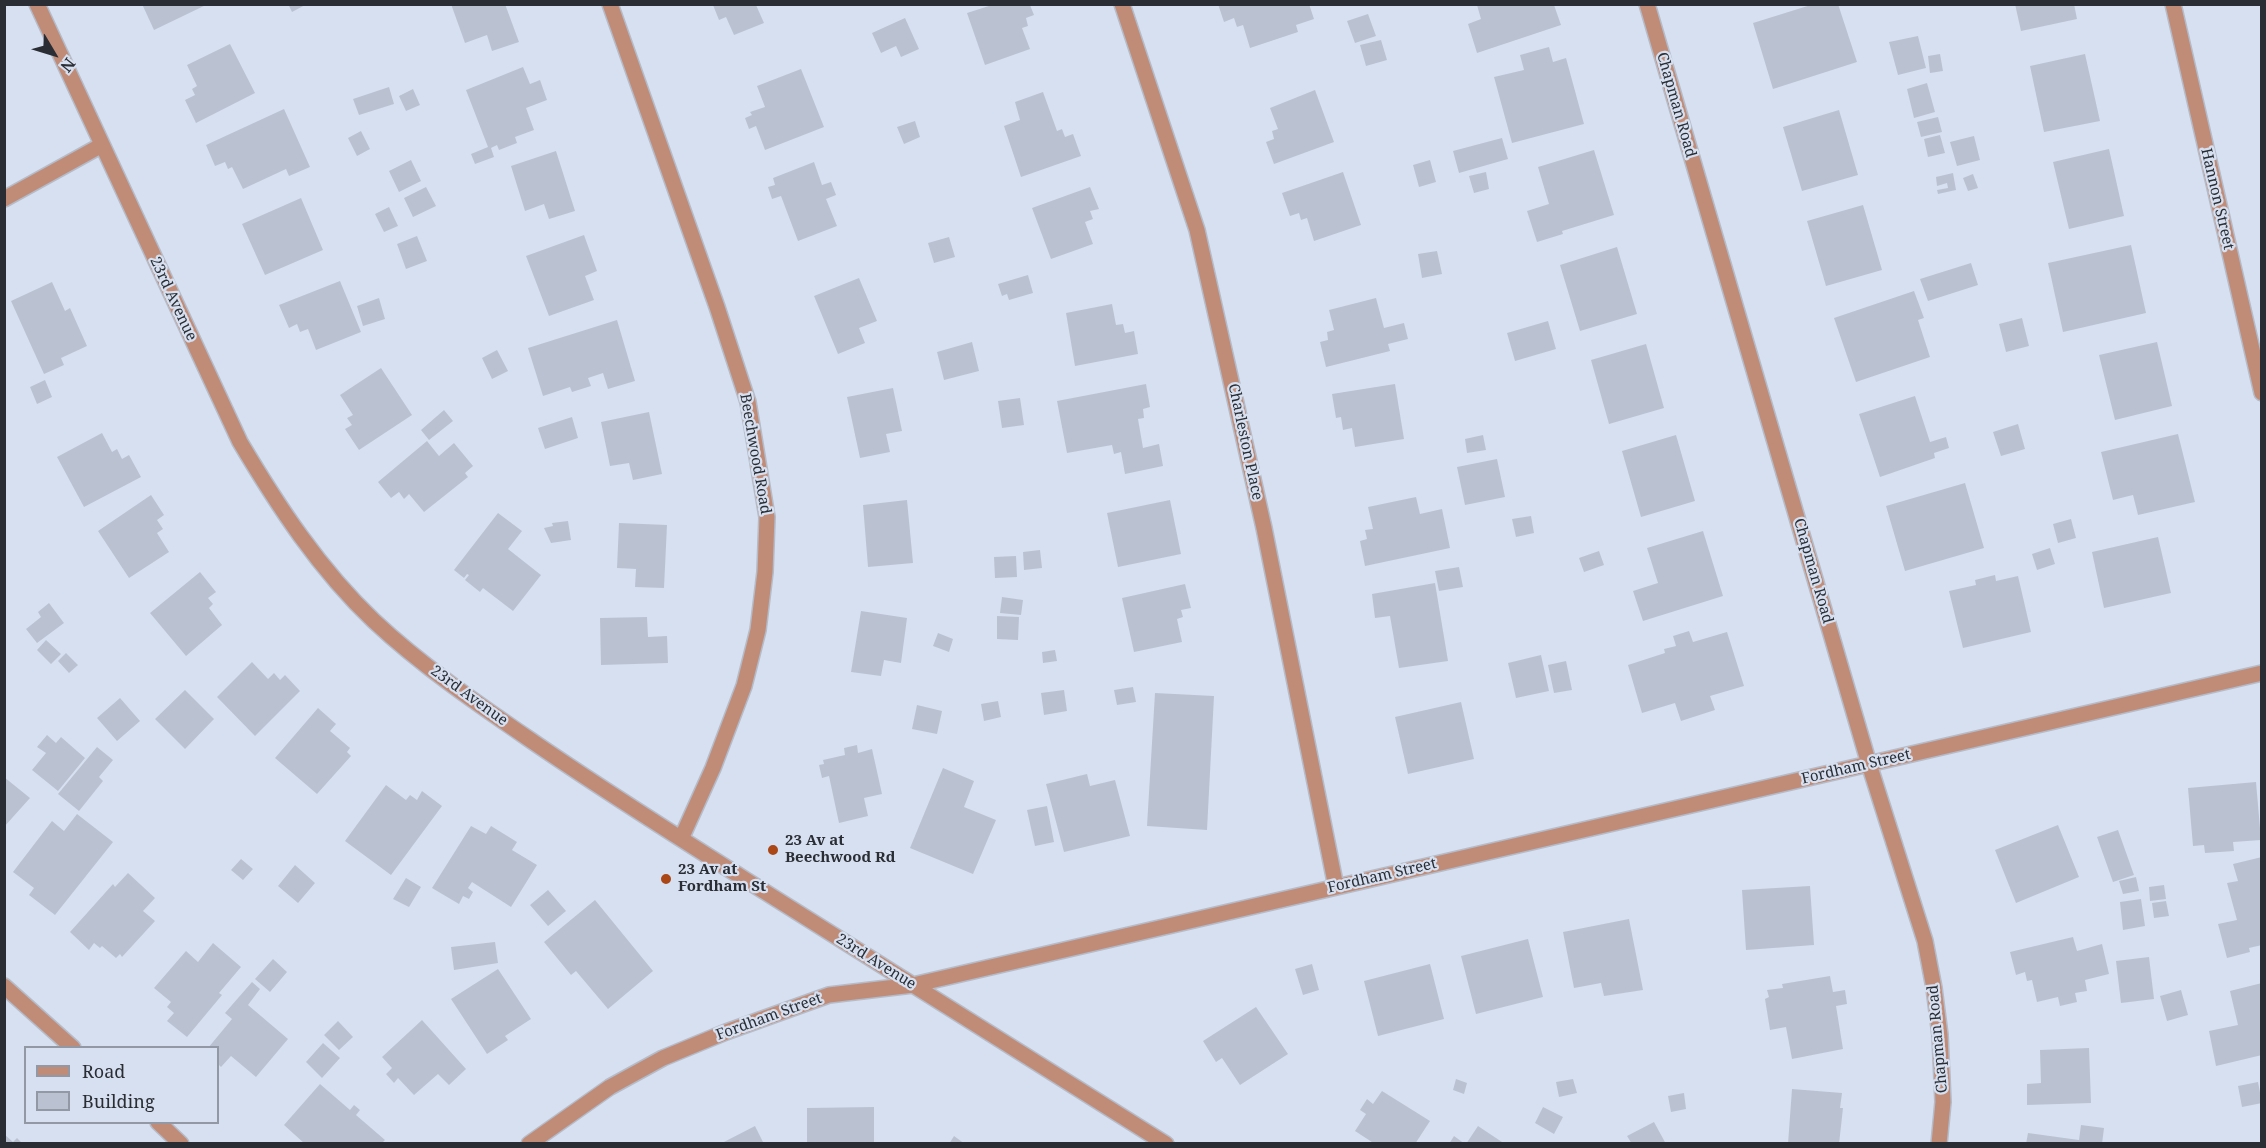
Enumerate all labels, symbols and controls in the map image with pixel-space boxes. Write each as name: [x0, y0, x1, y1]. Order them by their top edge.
north arrow: [24, 24, 84, 84]
street label: Chapman Road: [1652, 50, 1700, 160]
text: N: [56, 53, 81, 77]
street label: Hannon Street: [2197, 146, 2237, 252]
street label: 23rd Avenue: [146, 254, 200, 344]
street label: Charleston Place: [1224, 382, 1266, 502]
street label: Beechwood Road: [736, 392, 774, 516]
street label: Chapman Road: [1789, 516, 1837, 626]
street label: 23rd Avenue: [427, 662, 511, 730]
street label: Fordham Street: [1800, 746, 1912, 788]
place label: 23 Av at Beechwood Rd: [785, 832, 895, 867]
marker: 23 Av at Beechwood Rd: [766, 843, 780, 857]
street label: Fordham Street: [1326, 855, 1438, 897]
place label: 23 Av at Fordham St: [678, 861, 766, 896]
marker: 23 Av at Fordham St: [659, 872, 673, 886]
street label: 23rd Avenue: [833, 930, 919, 994]
street label: Chapman Road: [1924, 984, 1952, 1094]
street label: Fordham Street: [714, 990, 824, 1044]
legend: [24, 1046, 219, 1124]
text: Road: [82, 1059, 125, 1083]
text: Building: [82, 1089, 155, 1113]

